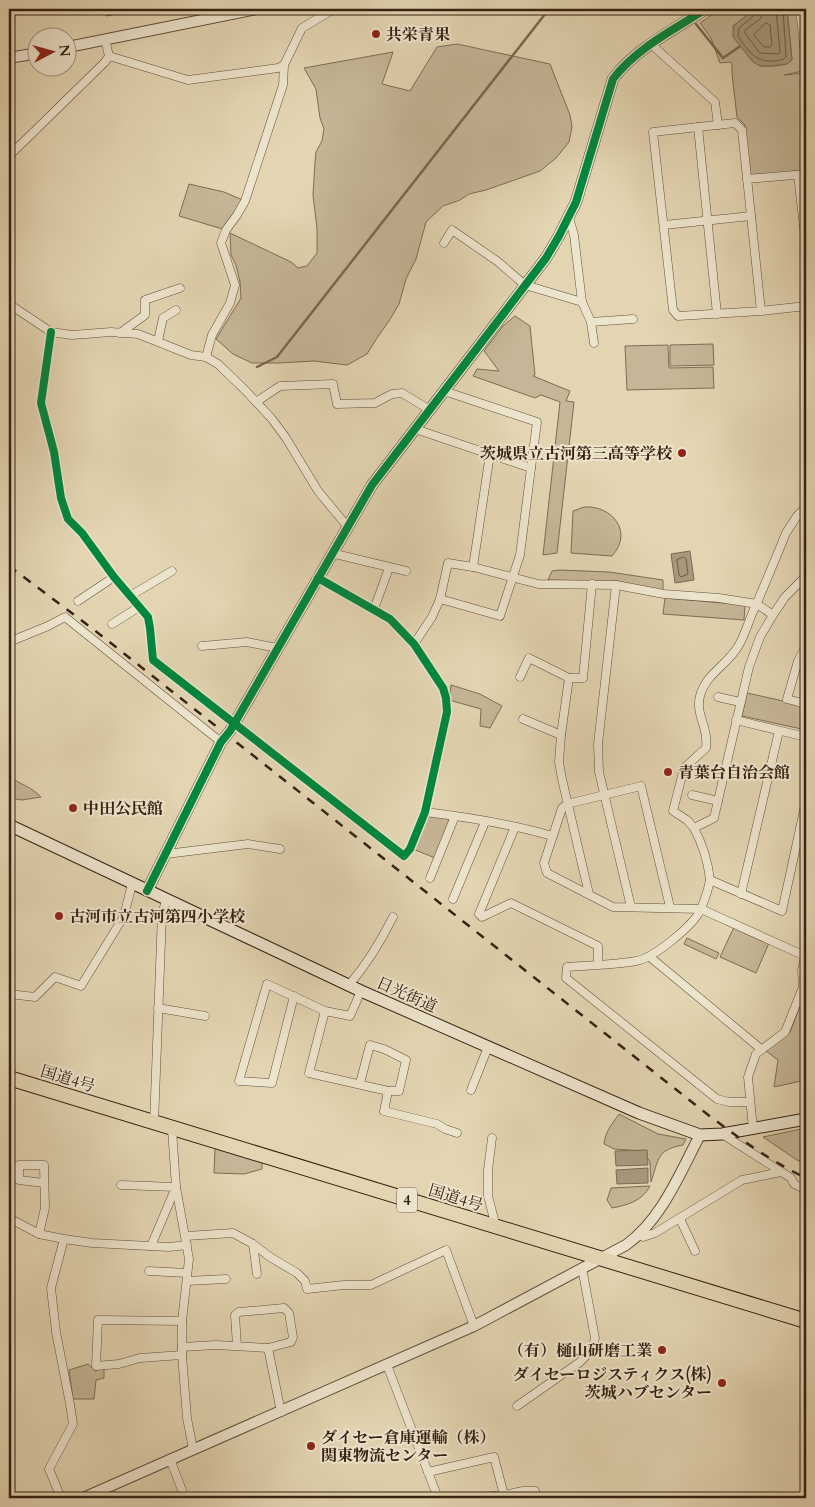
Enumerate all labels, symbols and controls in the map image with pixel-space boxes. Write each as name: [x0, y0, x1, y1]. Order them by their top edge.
place label: 共栄青果: [386, 24, 450, 46]
north arrow: [28, 28, 78, 78]
marker: 共栄青果: [370, 28, 382, 40]
text: N: [54, 44, 75, 58]
place label: 茨城県立古河第三高等学校: [480, 443, 673, 465]
marker: 茨城県立古河第三高等学校: [676, 447, 688, 459]
place label: 青葉台自治会館: [678, 762, 790, 784]
marker: 青葉台自治会館: [662, 766, 674, 778]
place label: 中田公民館: [83, 798, 163, 820]
marker: 中田公民館: [67, 802, 79, 814]
place label: 古河市立古河第四小学校: [69, 906, 246, 928]
marker: 古河市立古河第四小学校: [53, 910, 65, 922]
street label: 日光街道: [373, 972, 440, 1018]
street label: 国道4号: [38, 1060, 98, 1098]
street label: 国道4号: [426, 1179, 486, 1217]
road number: 4: [397, 1188, 417, 1212]
place label: （有）樋山研磨工業: [508, 1340, 652, 1362]
marker: （有）樋山研磨工業: [656, 1344, 668, 1356]
place label: ダイセーロジスティクス(株) 茨城ハブセンター: [513, 1364, 712, 1404]
marker: ダイセーロジスティクス(株) 茨城ハブセンター: [716, 1377, 728, 1389]
place label: ダイセー倉庫運輸（株） 関東物流センター: [321, 1427, 496, 1467]
marker: ダイセー倉庫運輸（株） 関東物流センター: [305, 1440, 317, 1452]

